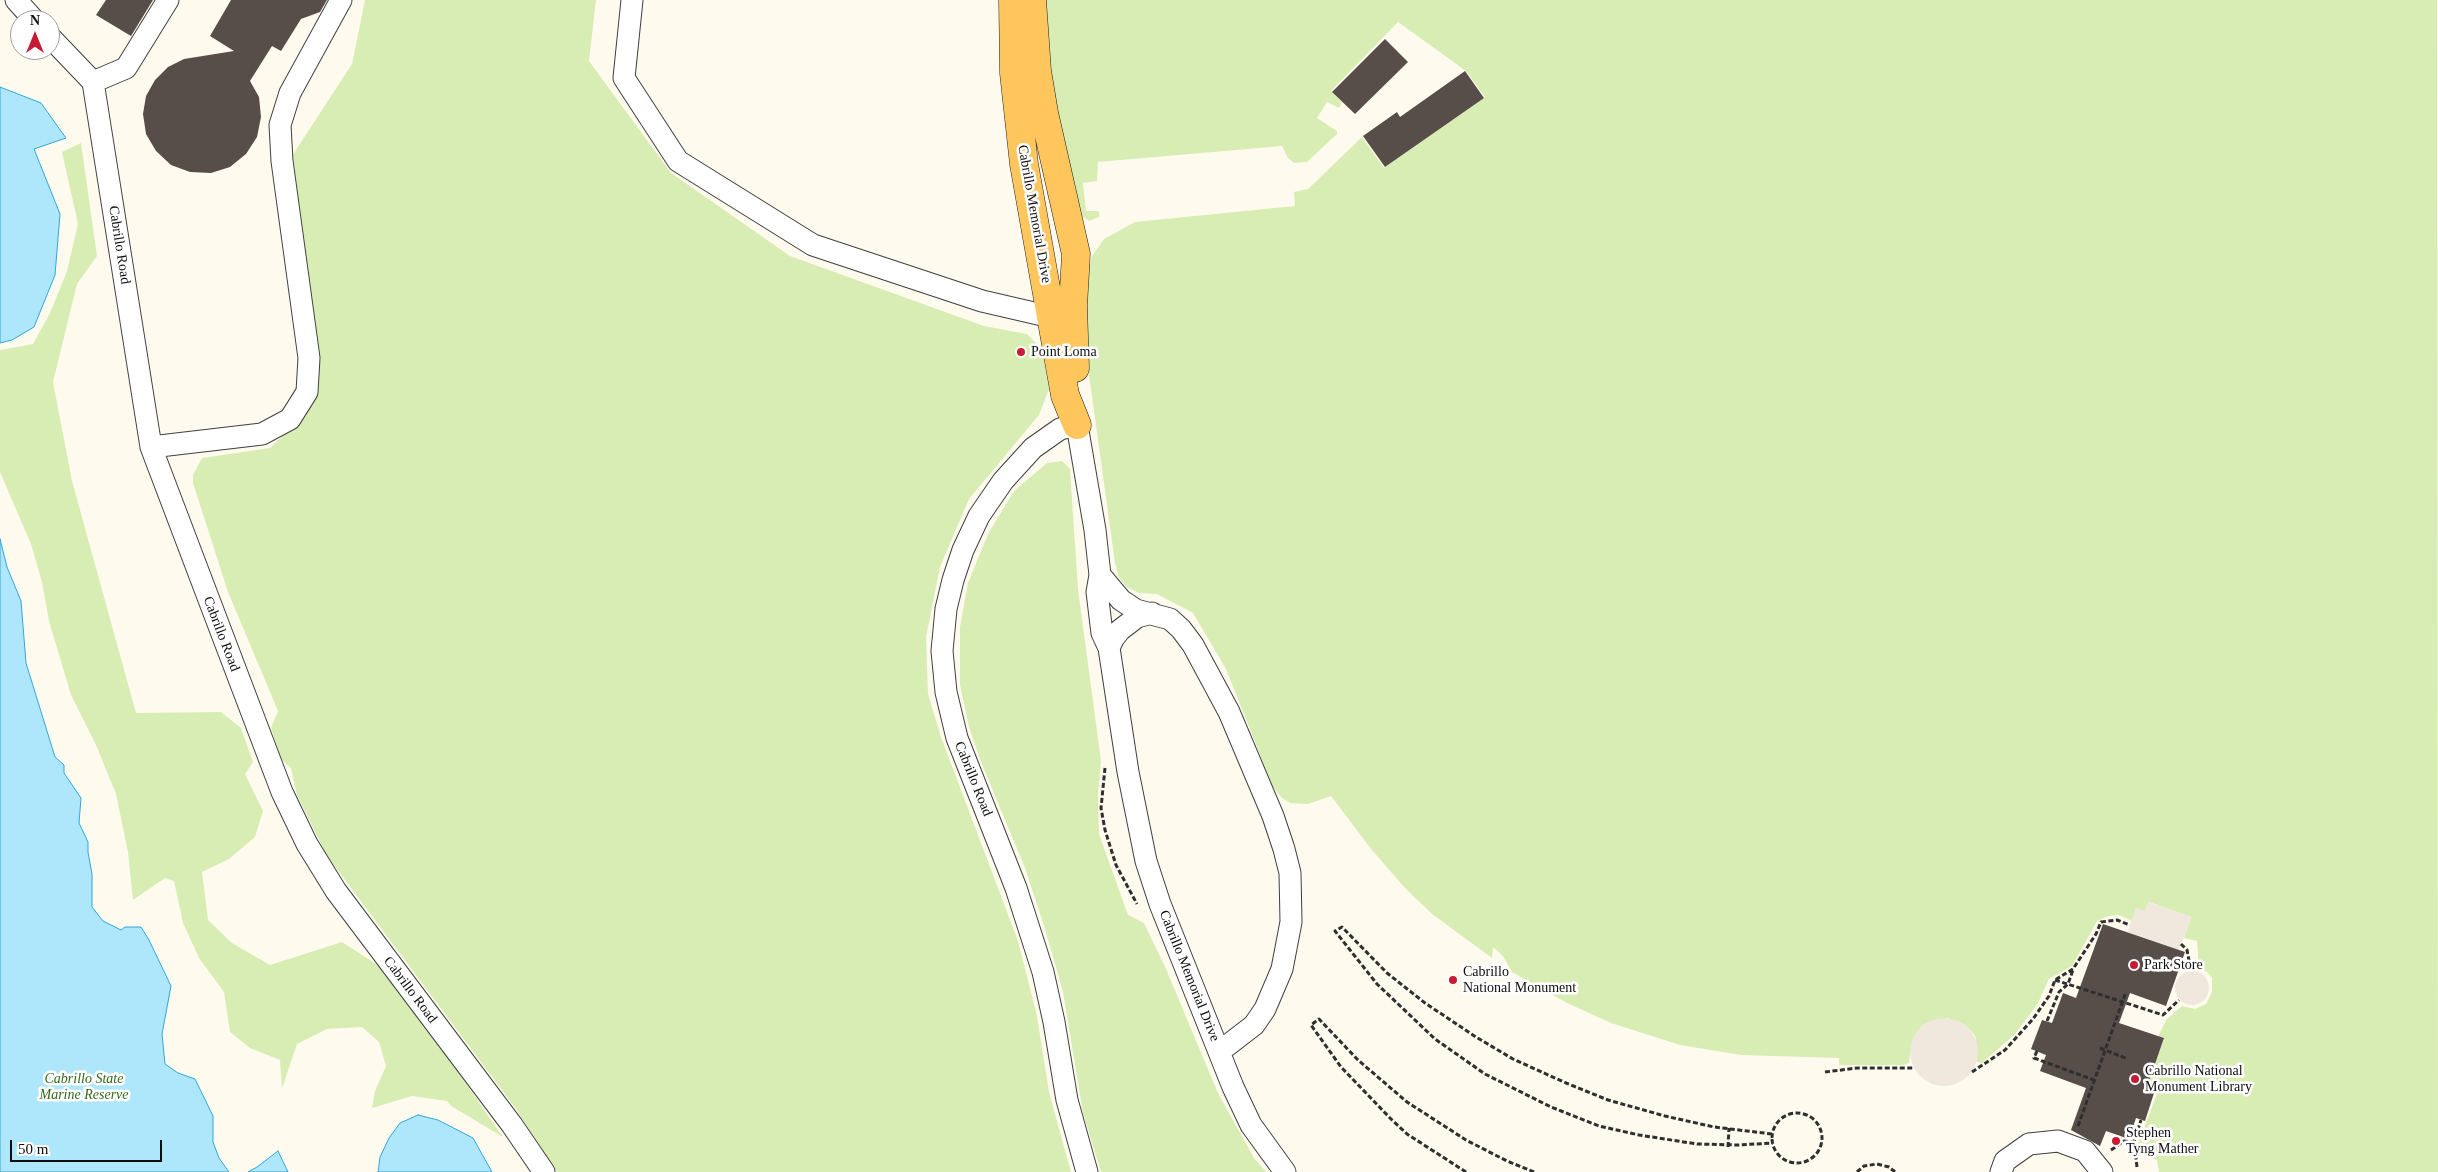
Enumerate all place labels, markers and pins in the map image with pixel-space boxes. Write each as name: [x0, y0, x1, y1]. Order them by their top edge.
place label: Point Loma: [1031, 344, 1097, 360]
marker: Point Loma: [1015, 346, 1027, 358]
place label: Park Store: [2144, 957, 2203, 973]
marker: Park Store: [2128, 959, 2140, 971]
place label: Cabrillo National Monument: [1463, 964, 1576, 996]
marker: Cabrillo National Monument: [1447, 974, 1459, 986]
place label: Cabrillo National Monument Library: [2145, 1063, 2252, 1096]
marker: Cabrillo National Monument Library: [2129, 1073, 2141, 1085]
place label: Stephen Tyng Mather: [2126, 1125, 2199, 1158]
marker: Stephen Tyng Mather: [2110, 1135, 2122, 1147]

